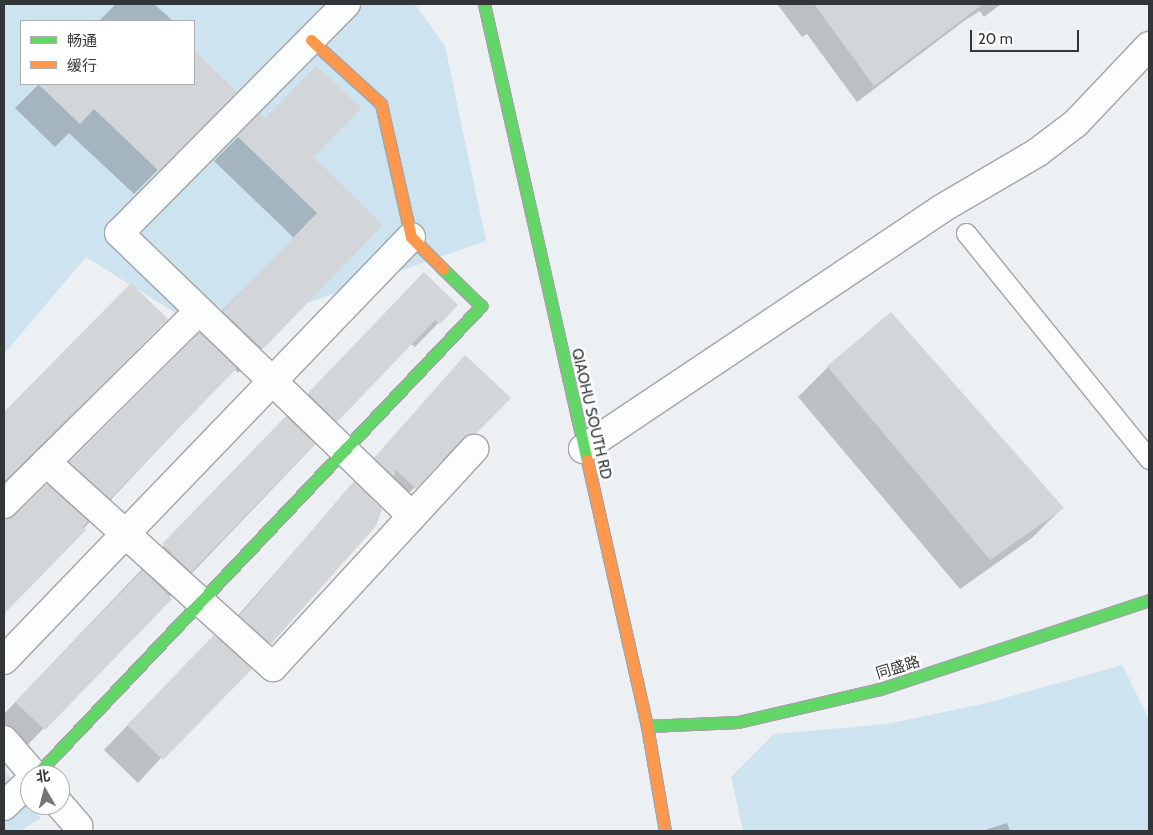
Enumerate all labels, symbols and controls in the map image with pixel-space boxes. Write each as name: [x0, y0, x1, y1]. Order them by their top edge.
legend: [20, 20, 195, 85]
scale bar: [973, 20, 1082, 52]
text: 20 m: [978, 30, 1013, 48]
text: 畅通: [67, 32, 97, 50]
text: 缓行: [67, 57, 97, 75]
street label: QIAOHU SOUTH RD: [567, 347, 615, 481]
street label: 同盛路: [874, 653, 922, 683]
north arrow: [20, 765, 70, 815]
text: 北: [35, 766, 51, 786]

